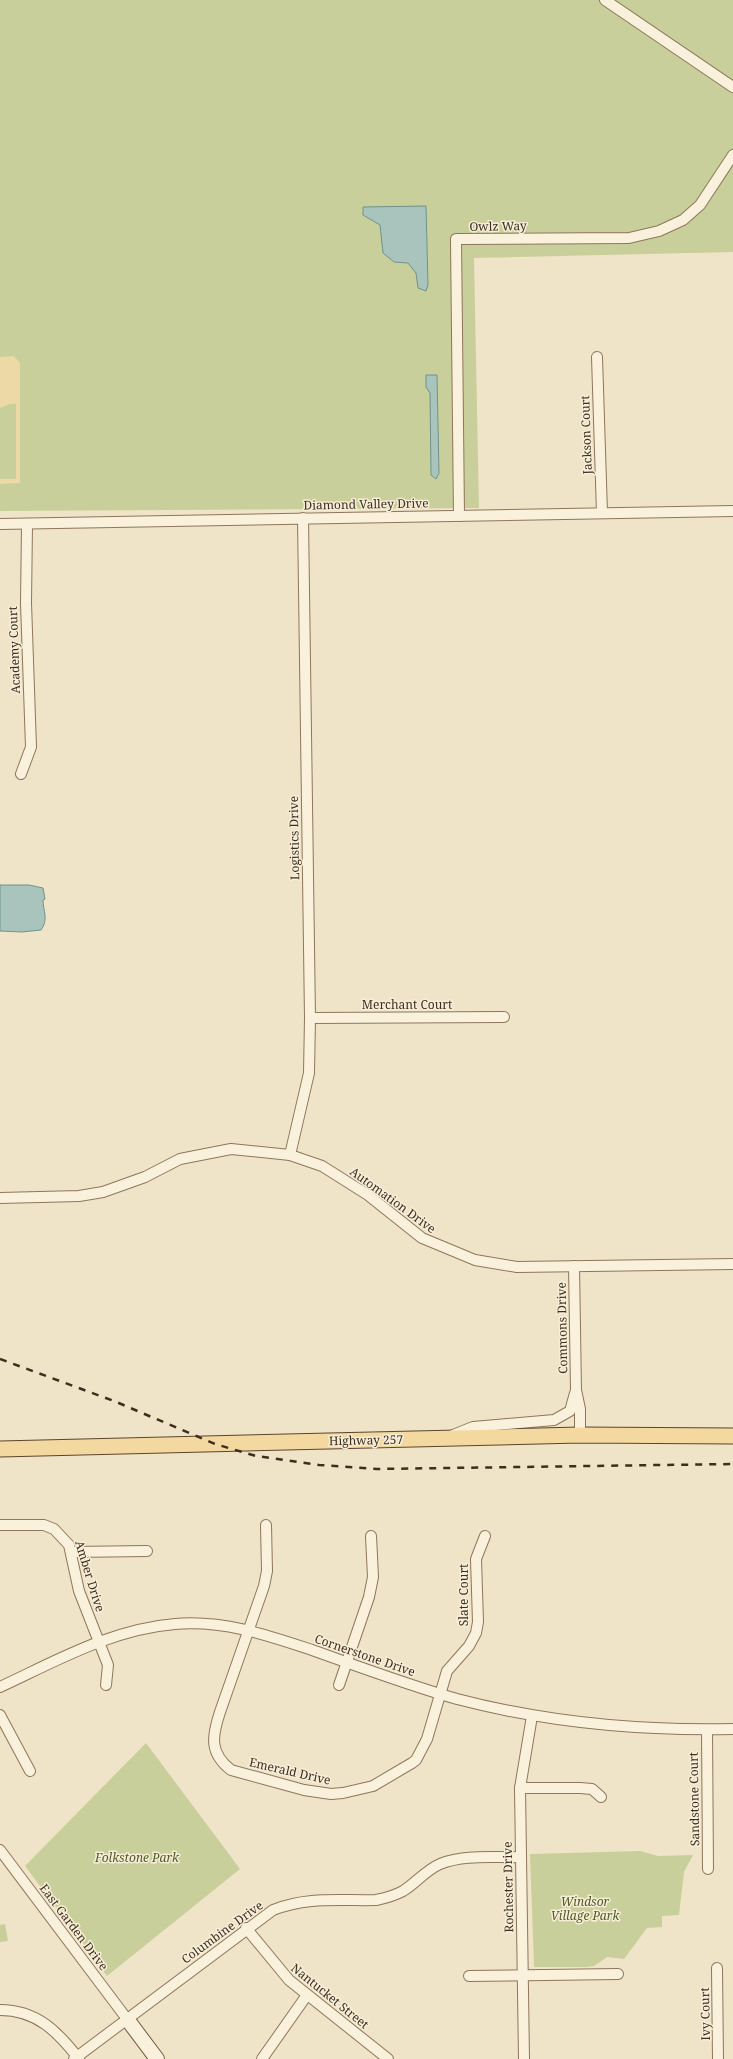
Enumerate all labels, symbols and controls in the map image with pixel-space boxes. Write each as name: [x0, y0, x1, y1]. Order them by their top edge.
street label: Owlz Way: [469, 217, 527, 235]
street label: Jackson Court: [576, 395, 596, 476]
street label: Diamond Valley Drive: [303, 494, 429, 514]
street label: Academy Court: [4, 606, 24, 694]
street label: Logistics Drive: [285, 796, 303, 880]
street label: Merchant Court: [362, 996, 452, 1013]
street label: Automation Drive: [347, 1163, 439, 1237]
street label: Commons Drive: [553, 1282, 571, 1374]
street label: Highway 257: [329, 1431, 404, 1449]
street label: Amber Drive: [71, 1538, 109, 1614]
street label: Slate Court: [455, 1564, 472, 1626]
street label: Cornerstone Drive: [313, 1630, 417, 1680]
street label: Sandstone Court: [685, 1752, 703, 1846]
street label: Emerald Drive: [248, 1753, 332, 1789]
street label: Rochester Drive: [499, 1841, 517, 1933]
park label: Folkstone Park: [94, 1849, 180, 1866]
street label: East Garden Drive: [36, 1880, 112, 1974]
park label: Windsor Village Park: [551, 1893, 620, 1924]
street label: Columbine Drive: [178, 1897, 266, 1967]
street label: Nantucket Street: [288, 1959, 372, 2033]
street label: Ivy Court: [696, 1987, 714, 2041]

